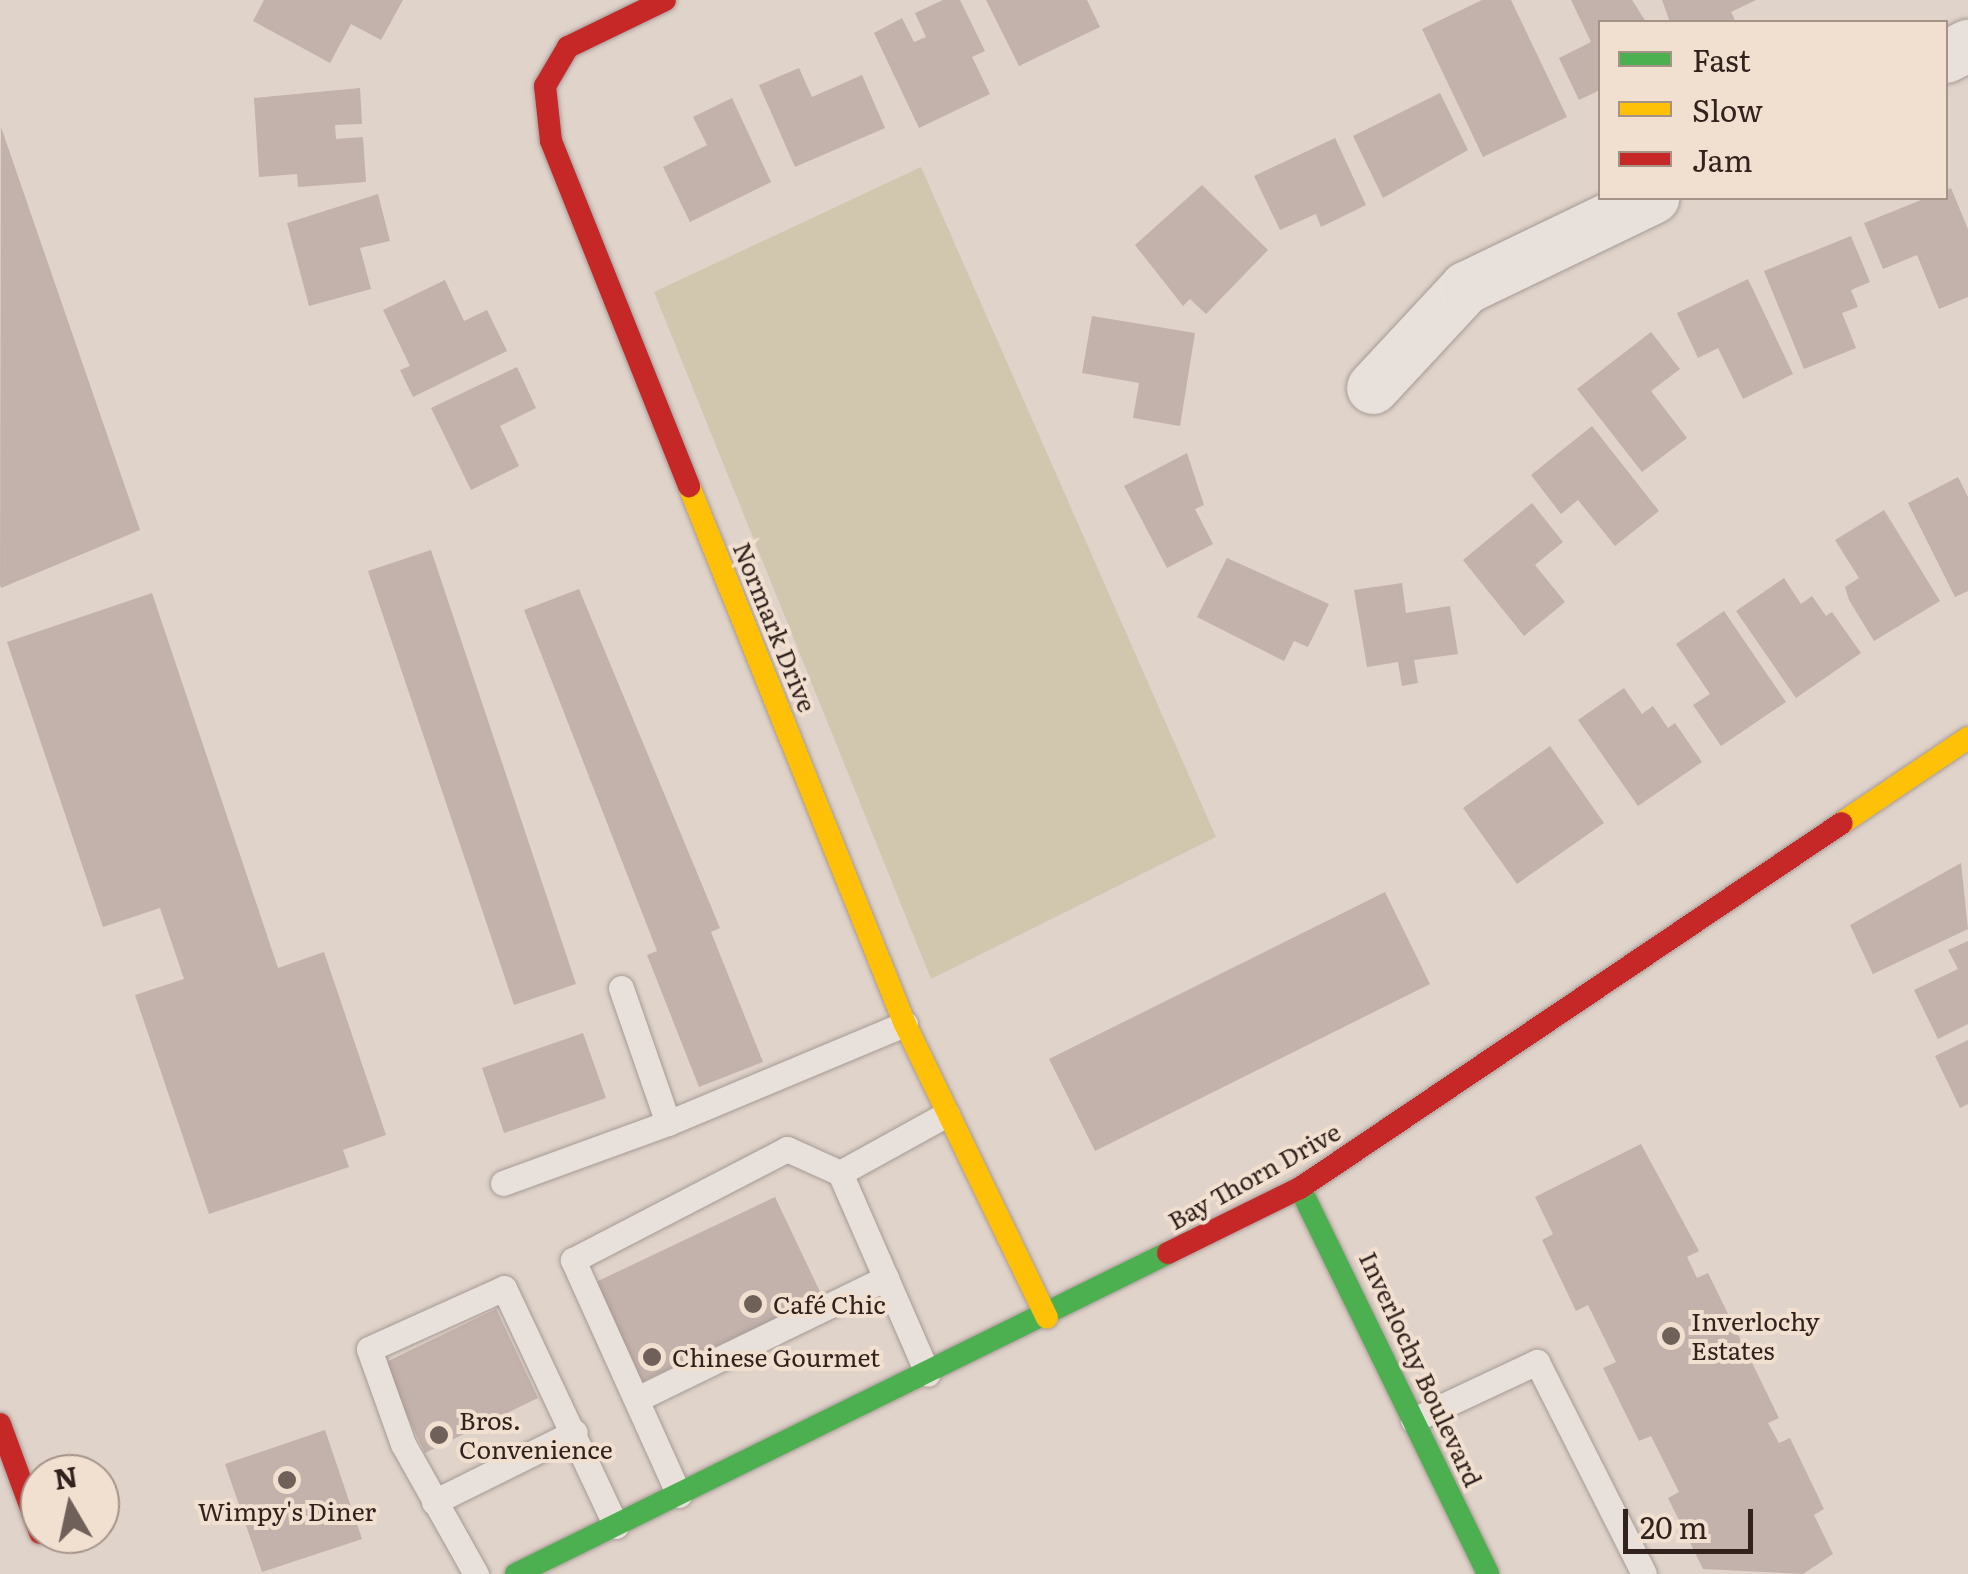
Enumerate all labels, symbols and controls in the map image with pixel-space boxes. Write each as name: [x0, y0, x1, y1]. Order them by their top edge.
legend: [1598, 20, 1948, 200]
text: Fast: [1692, 37, 1751, 81]
text: Slow: [1692, 87, 1763, 131]
text: Jam: [1692, 137, 1752, 181]
street label: Normark Drive: [727, 538, 823, 716]
street label: Bay Thorn Drive: [1163, 1116, 1345, 1236]
street label: Inverlochy Boulevard: [1353, 1247, 1489, 1491]
place label: Café Chic: [773, 1289, 886, 1319]
marker: Café Chic: [742, 1293, 764, 1315]
place label: Inverlochy Estates: [1691, 1307, 1820, 1366]
marker: Inverlochy Estates: [1660, 1325, 1682, 1347]
place label: Chinese Gourmet: [672, 1342, 880, 1372]
marker: Chinese Gourmet: [641, 1346, 663, 1368]
place label: Bros. Convenience: [459, 1406, 613, 1465]
marker: Bros. Convenience: [428, 1424, 450, 1446]
north arrow: [20, 1454, 120, 1554]
text: N: [51, 1454, 81, 1499]
marker: Wimpy's Diner: [276, 1469, 298, 1491]
scale bar: [1628, 1489, 1758, 1551]
place label: Wimpy's Diner: [198, 1496, 376, 1526]
text: 20 m: [1640, 1504, 1708, 1548]

